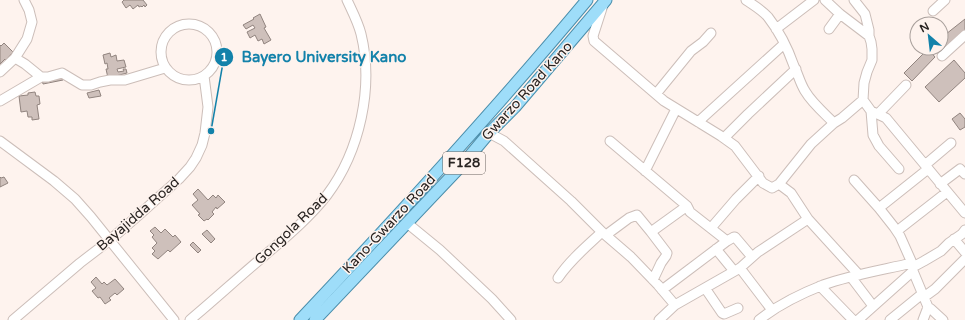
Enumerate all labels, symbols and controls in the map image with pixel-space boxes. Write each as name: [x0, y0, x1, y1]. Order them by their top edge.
north arrow: [909, 16, 949, 56]
text: N: [918, 20, 931, 35]
street label: Gwarzo Road Kano: [478, 38, 576, 144]
callout: Bayero University Kano: [214, 44, 415, 71]
text: Bayero University Kano: [241, 48, 407, 67]
text: 1: [220, 50, 228, 64]
road number: F128: [443, 152, 485, 174]
street label: Kano-Gwarzo Road: [339, 171, 439, 277]
street label: Bayajidda Road: [93, 173, 183, 255]
street label: Gongola Road: [251, 190, 331, 268]

